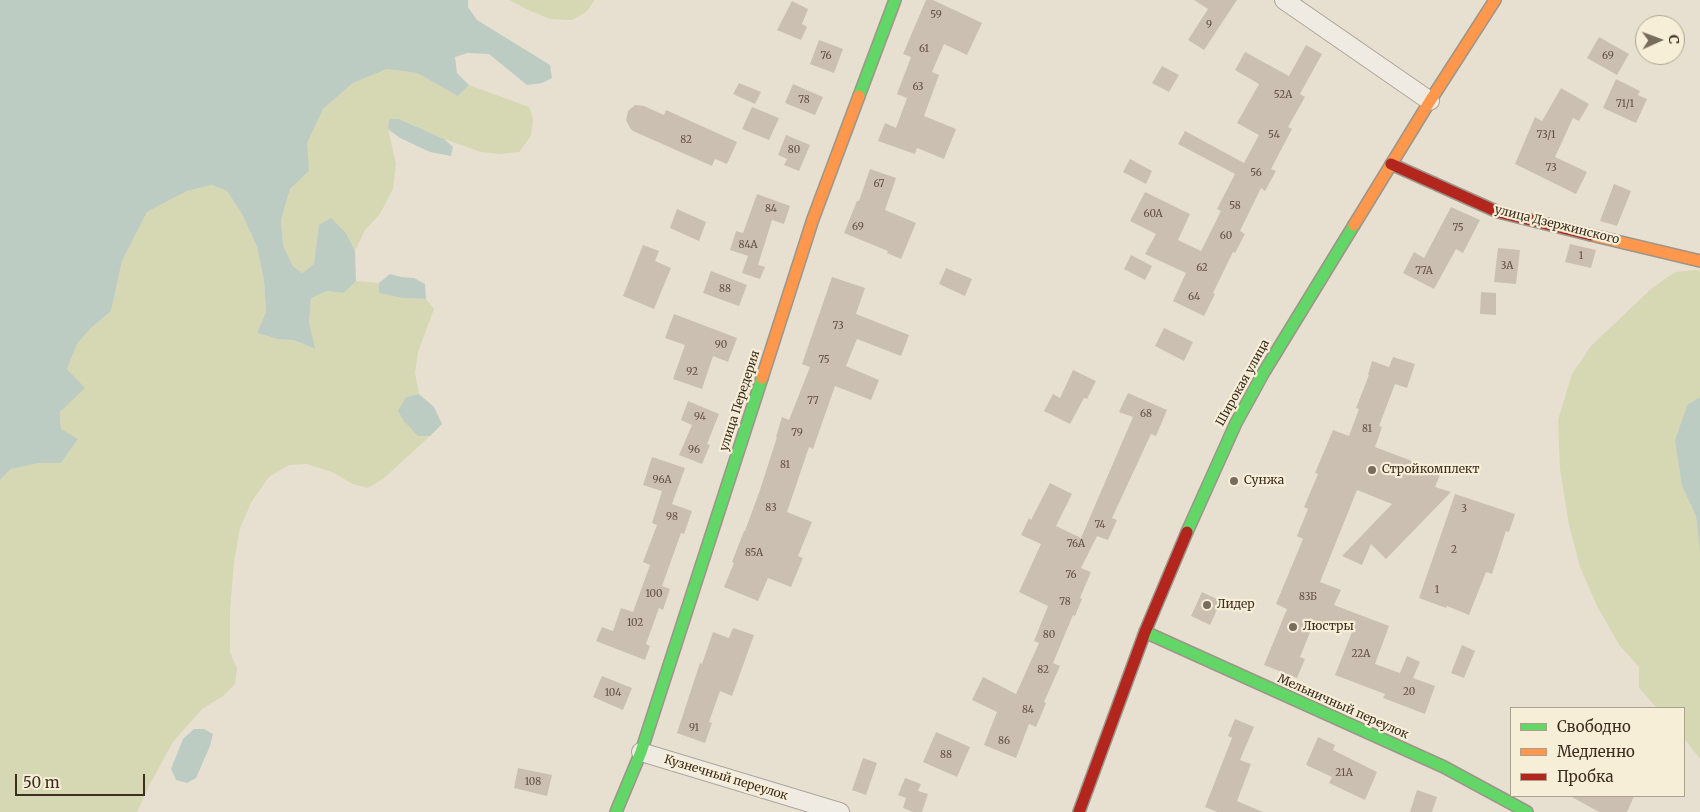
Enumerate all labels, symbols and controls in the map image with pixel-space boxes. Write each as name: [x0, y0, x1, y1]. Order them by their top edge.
house number: 59: [930, 9, 942, 21]
north arrow: [1635, 15, 1685, 65]
house number: 9: [1206, 19, 1212, 31]
text: С: [1665, 35, 1683, 44]
house number: 61: [919, 43, 929, 55]
house number: 76: [820, 50, 832, 62]
house number: 69: [1602, 50, 1614, 62]
house number: 63: [912, 81, 924, 93]
house number: 52А: [1274, 89, 1292, 101]
house number: 78: [798, 94, 810, 106]
house number: 71/1: [1616, 98, 1634, 110]
house number: 54: [1268, 129, 1280, 141]
house number: 73/1: [1537, 129, 1555, 141]
house number: 82: [680, 134, 692, 146]
house number: 80: [788, 144, 800, 156]
house number: 73: [1545, 162, 1557, 174]
house number: 56: [1250, 167, 1262, 179]
house number: 67: [874, 178, 884, 190]
house number: 58: [1229, 200, 1241, 212]
street label: улица Дзержинского: [1493, 202, 1621, 248]
house number: 84: [765, 203, 777, 215]
house number: 60А: [1143, 208, 1163, 220]
house number: 69: [852, 221, 864, 233]
house number: 75: [1452, 222, 1464, 234]
house number: 60: [1220, 230, 1232, 242]
house number: 84А: [739, 239, 757, 251]
house number: 1: [1579, 250, 1583, 262]
house number: 3А: [1501, 260, 1513, 272]
house number: 62: [1196, 262, 1208, 274]
house number: 77А: [1415, 265, 1433, 277]
house number: 88: [719, 283, 731, 295]
house number: 64: [1188, 291, 1200, 303]
house number: 73: [832, 320, 844, 332]
street label: Широкая улица: [1213, 337, 1273, 429]
house number: 90: [715, 339, 727, 351]
street label: улица Передерия: [717, 349, 763, 453]
house number: 75: [818, 354, 830, 366]
house number: 92: [686, 366, 698, 378]
house number: 77: [807, 395, 819, 407]
house number: 68: [1140, 408, 1152, 420]
house number: 94: [694, 411, 706, 423]
house number: 81: [1362, 423, 1372, 435]
house number: 79: [791, 427, 803, 439]
house number: 96: [688, 444, 700, 456]
house number: 81: [780, 459, 790, 471]
place label: Стройкомплект: [1382, 463, 1480, 477]
marker: Стройкомплект: [1366, 464, 1378, 476]
house number: 96А: [652, 474, 672, 486]
place label: Сунжа: [1244, 474, 1284, 488]
marker: Сунжа: [1228, 475, 1240, 487]
house number: 83: [765, 502, 777, 514]
house number: 3: [1461, 503, 1467, 515]
house number: 98: [666, 511, 678, 523]
house number: 74: [1095, 519, 1105, 531]
house number: 76А: [1067, 538, 1085, 550]
house number: 2: [1451, 544, 1457, 556]
house number: 85А: [745, 547, 763, 559]
house number: 76: [1065, 569, 1077, 581]
house number: 1: [1435, 584, 1439, 596]
house number: 100: [645, 588, 663, 600]
house number: 83Б: [1299, 591, 1317, 603]
house number: 78: [1059, 596, 1071, 608]
place label: Лидер: [1217, 598, 1255, 612]
marker: Лидер: [1201, 599, 1213, 611]
house number: 102: [627, 617, 643, 629]
place label: Люстры: [1303, 620, 1354, 634]
marker: Люстры: [1287, 621, 1299, 633]
house number: 80: [1043, 629, 1055, 641]
house number: 22А: [1352, 648, 1370, 660]
house number: 82: [1037, 664, 1049, 676]
street label: Мельничный переулок: [1275, 672, 1411, 742]
house number: 20: [1403, 686, 1415, 698]
house number: 104: [605, 687, 621, 699]
house number: 84: [1022, 704, 1034, 716]
legend: [1510, 707, 1685, 797]
text: Свободно: [1557, 717, 1631, 736]
house number: 91: [689, 722, 699, 734]
house number: 86: [998, 735, 1010, 747]
text: Медленно: [1557, 742, 1635, 761]
house number: 88: [940, 749, 952, 761]
street label: Кузнечный переулок: [662, 752, 790, 804]
scale bar: [18, 764, 148, 796]
house number: 21А: [1335, 767, 1353, 779]
text: Пробка: [1557, 767, 1614, 786]
text: 50 m: [23, 773, 60, 792]
house number: 108: [525, 776, 541, 788]

